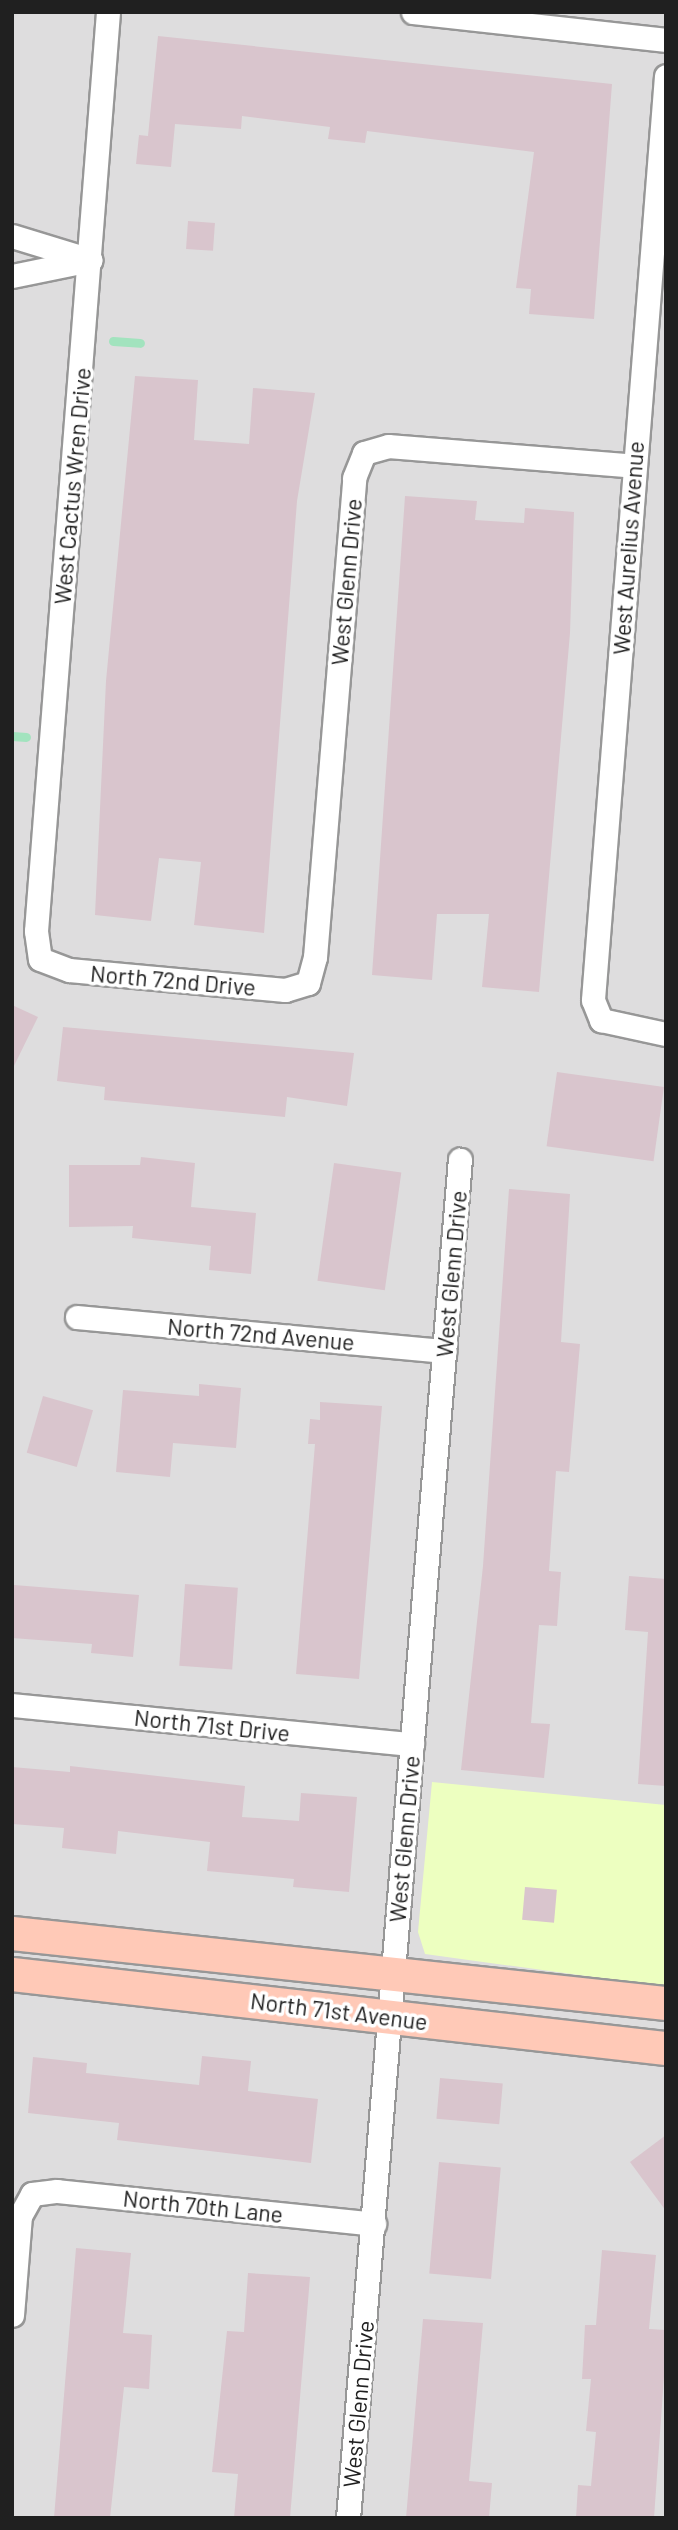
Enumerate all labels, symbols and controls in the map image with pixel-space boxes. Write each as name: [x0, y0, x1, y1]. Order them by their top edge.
street label: West Cactus Wren Drive: [48, 366, 96, 606]
street label: West Aurelius Avenue: [607, 440, 649, 656]
street label: West Glenn Drive: [325, 497, 367, 667]
street label: North 72nd Drive: [89, 959, 257, 1001]
street label: West Glenn Drive: [430, 1189, 472, 1359]
street label: North 72nd Avenue: [166, 1312, 356, 1356]
street label: North 71st Drive: [133, 1703, 291, 1747]
street label: West Glenn Drive: [383, 1754, 425, 1924]
street label: North 71st Avenue: [249, 1986, 429, 2036]
street label: North 70th Lane: [122, 2184, 284, 2228]
street label: West Glenn Drive: [337, 2319, 379, 2489]

